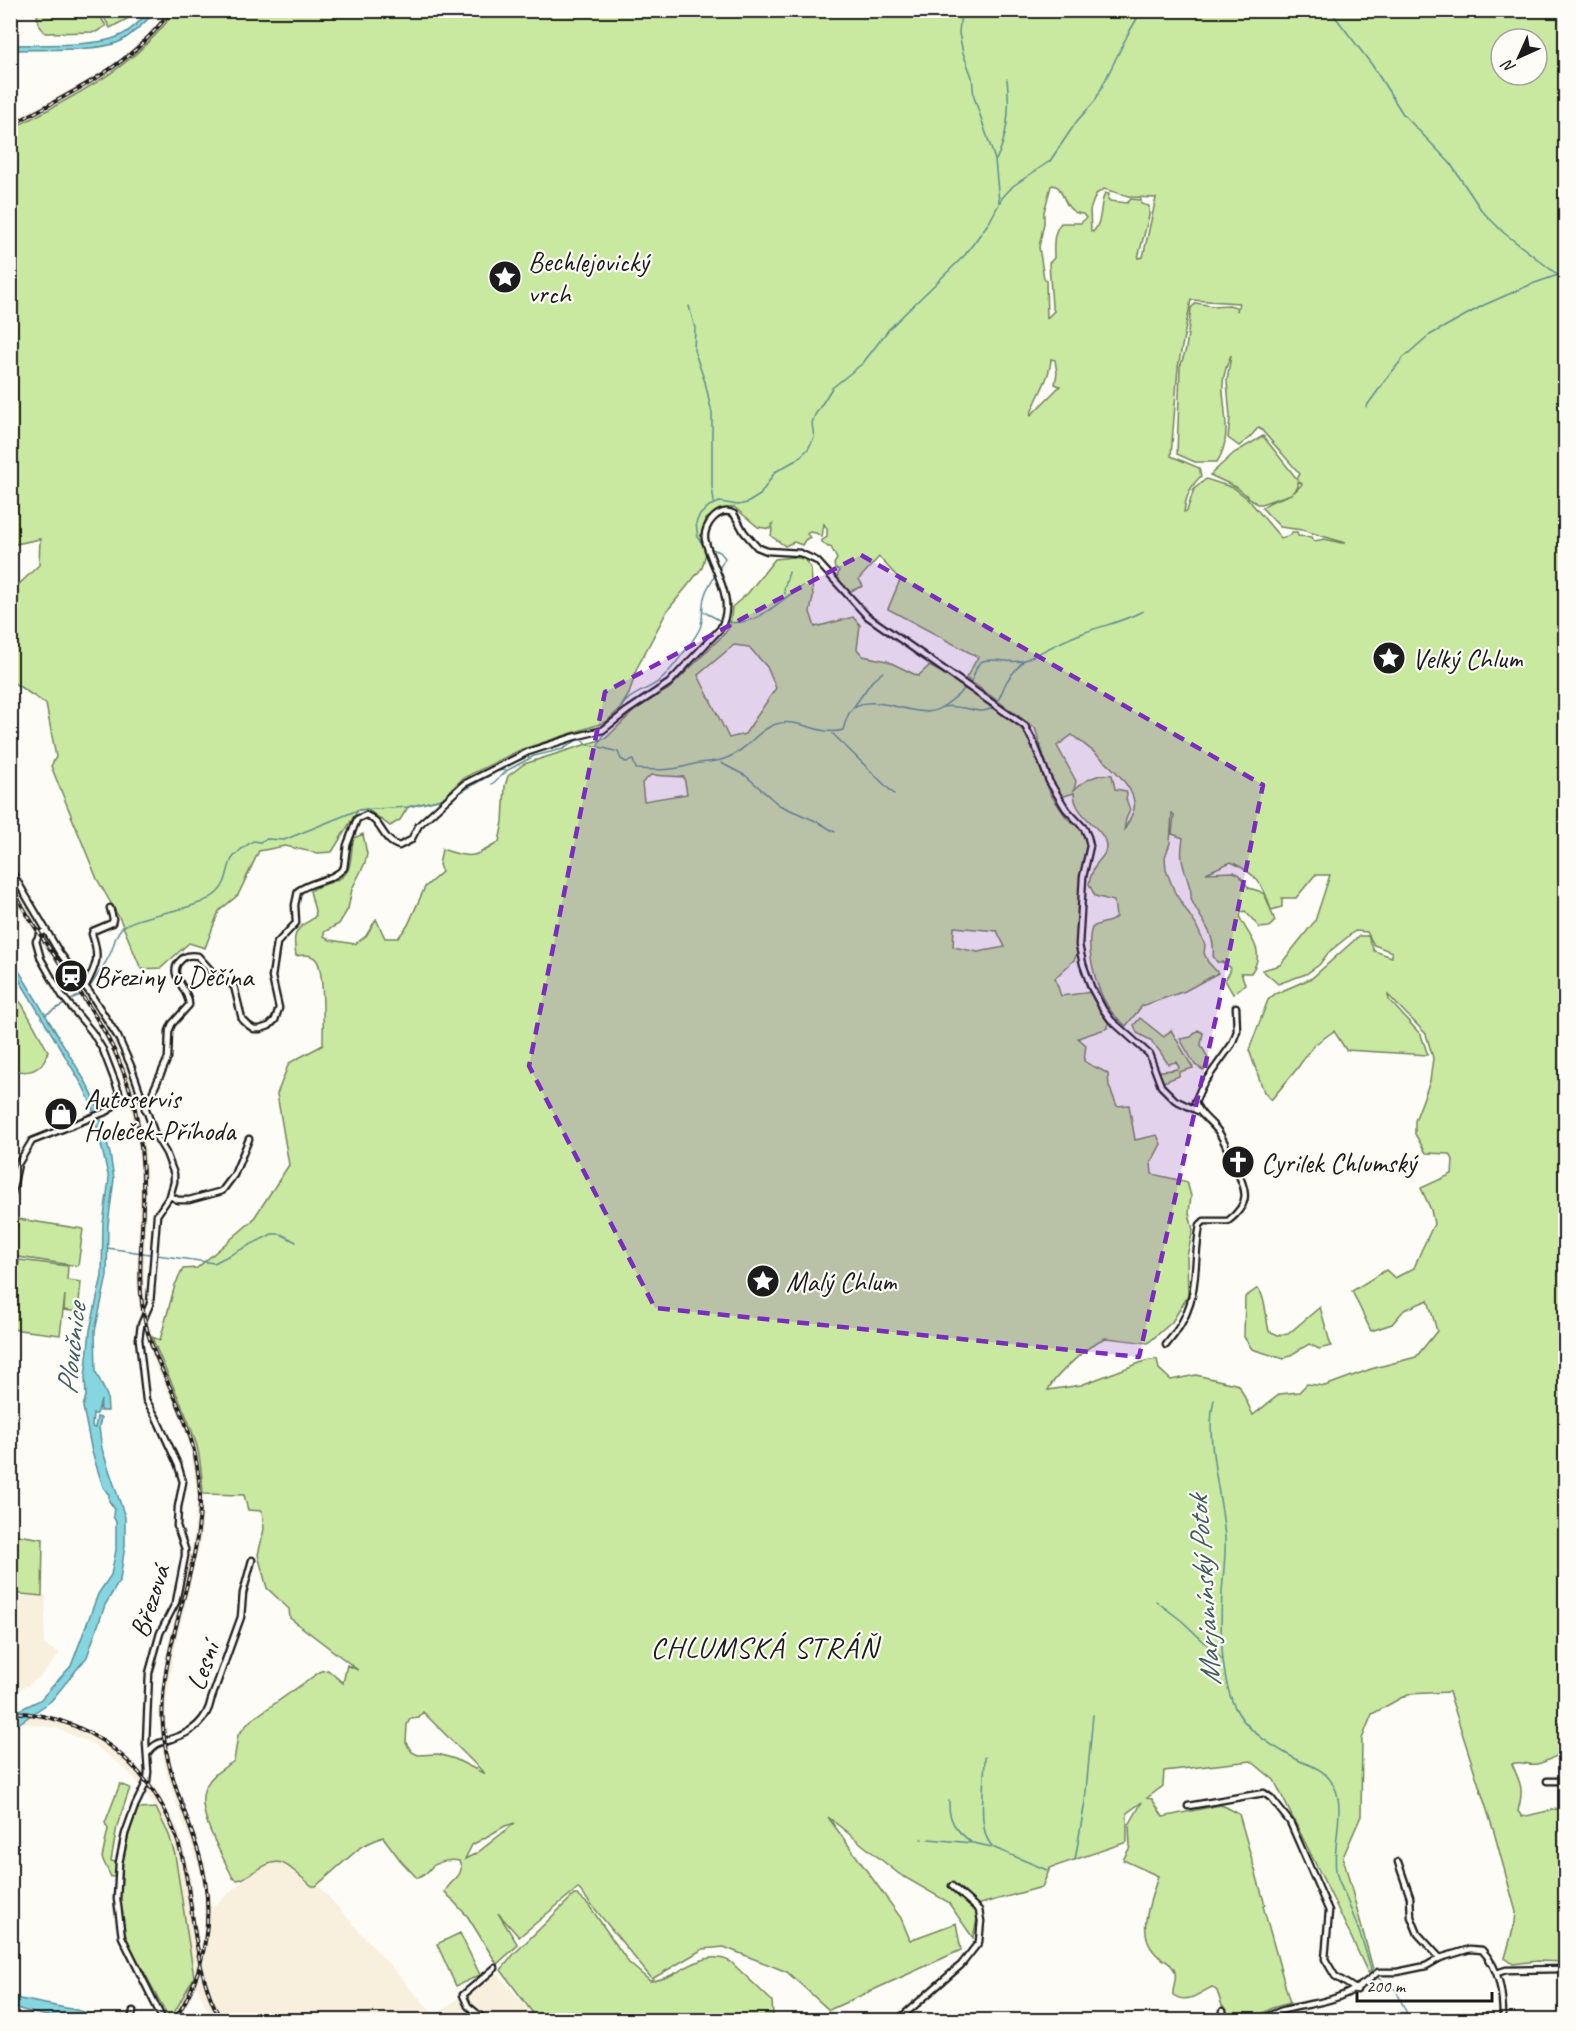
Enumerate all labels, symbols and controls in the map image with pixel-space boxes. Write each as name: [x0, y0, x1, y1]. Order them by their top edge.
north arrow: [1489, 27, 1549, 87]
text: N: [1496, 54, 1520, 77]
place label: Bechlejovický vrch: [528, 244, 652, 311]
place icon: Bechlejovický vrch: [487, 259, 523, 295]
place icon: Velký Chlum: [1371, 640, 1407, 676]
place label: Velký Chlum: [1412, 641, 1524, 676]
station icon: Březiny u Děčína: [53, 958, 89, 994]
place label: Březiny u Děčína: [94, 959, 255, 994]
place label: Autoservis Holeček-Příhoda: [84, 1081, 237, 1148]
shop icon: Autoservis Holeček-Příhoda: [43, 1096, 79, 1132]
church icon: Cyrilek Chlumský: [1220, 1144, 1256, 1180]
place label: Cyrilek Chlumský: [1261, 1145, 1419, 1180]
place icon: Malý Chlum: [745, 1263, 781, 1299]
place label: Malý Chlum: [786, 1264, 898, 1299]
water label: Ploučnice: [47, 1298, 95, 1396]
water label: Marjanínský Potok: [1178, 1490, 1230, 1687]
street label: Březová: [121, 1558, 178, 1642]
district label: CHLUMSKÁ STRÁŇ: [650, 1628, 882, 1666]
street label: Lesní: [178, 1632, 229, 1695]
scale bar: [1357, 1965, 1492, 2003]
text: 200 m: [1366, 1975, 1407, 1997]

